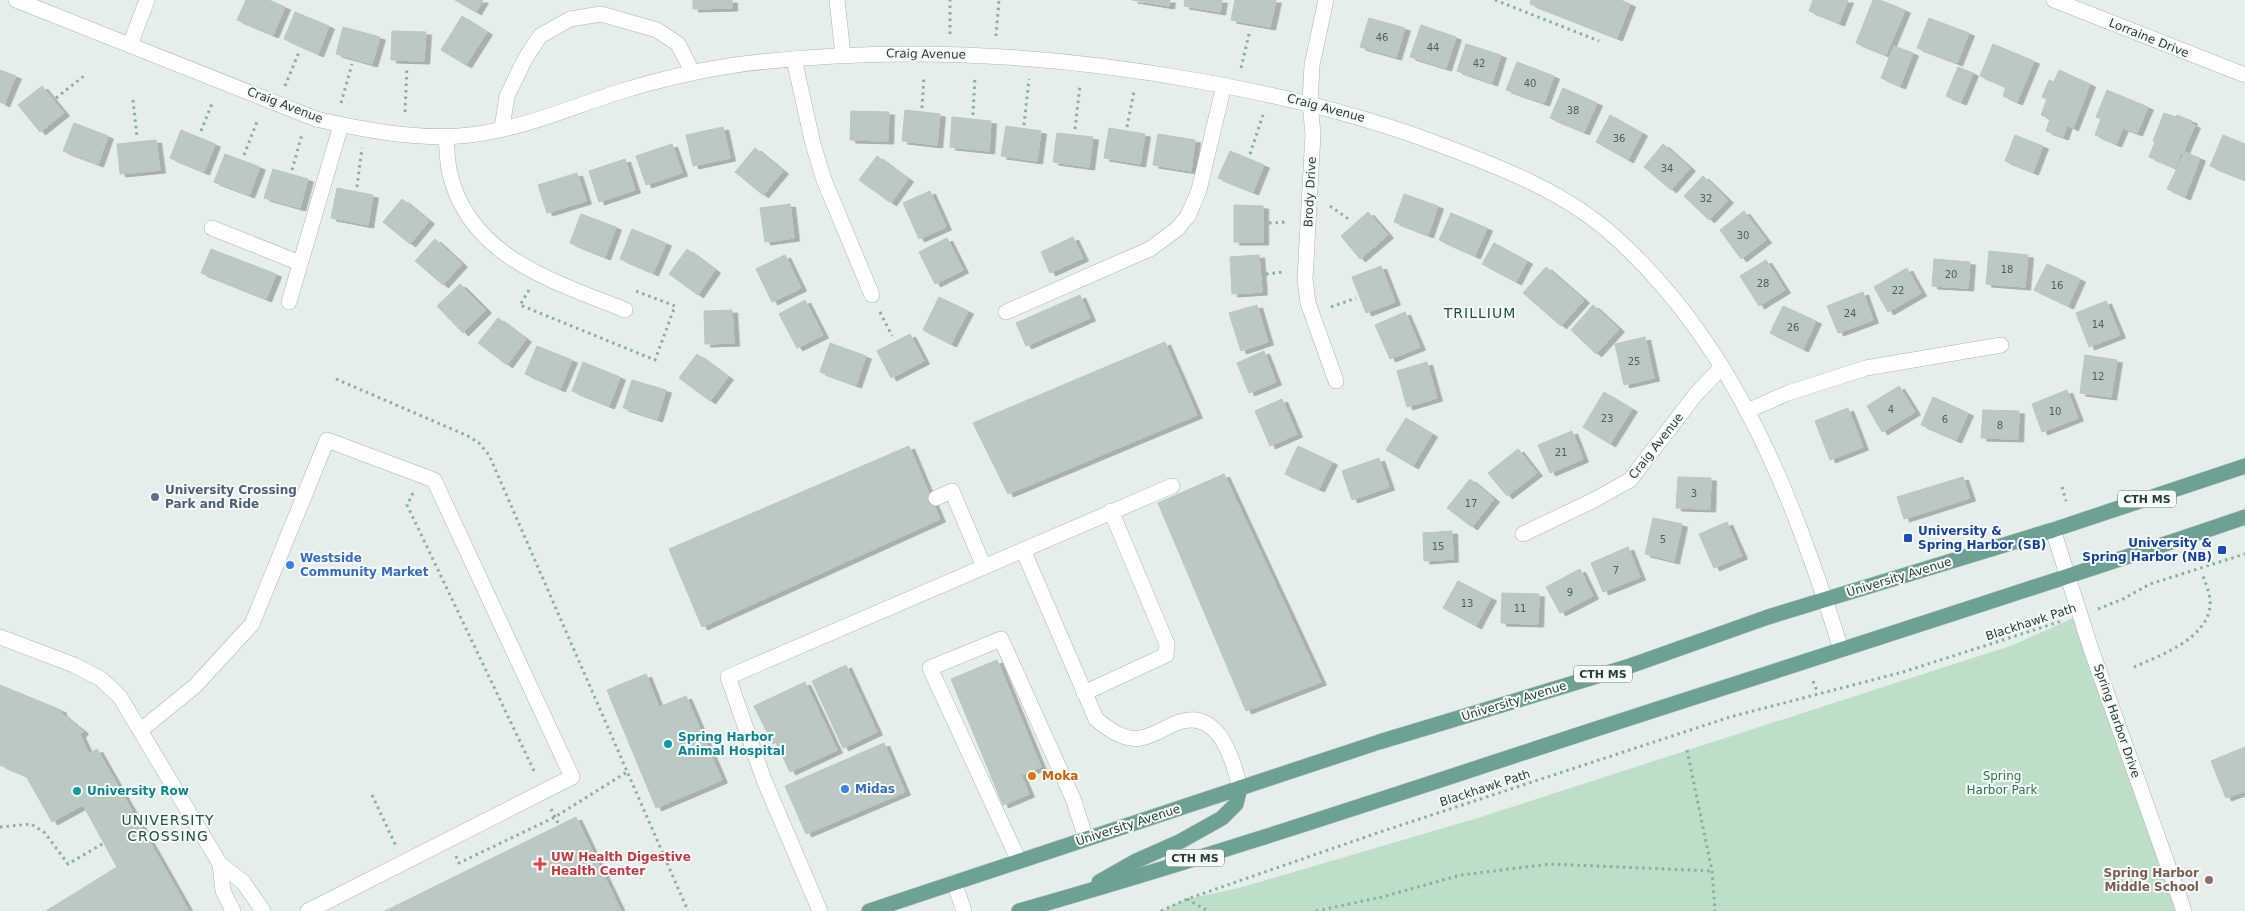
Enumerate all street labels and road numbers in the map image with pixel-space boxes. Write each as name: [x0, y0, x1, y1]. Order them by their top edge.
street label: Lorraine Drive: [2107, 16, 2191, 60]
street label: Craig Avenue: [886, 46, 966, 62]
street label: Craig Avenue: [245, 84, 325, 126]
street label: Craig Avenue: [1286, 91, 1366, 125]
street label: Brody Drive: [1301, 156, 1319, 228]
street label: Craig Avenue: [1626, 410, 1686, 482]
road number: CTH MS: [2118, 490, 2176, 508]
street label: University Avenue: [1845, 554, 1953, 600]
street label: Blackhawk Path: [1984, 601, 2078, 643]
street label: Spring Harbor Drive: [2091, 662, 2143, 780]
road number: CTH MS: [1574, 666, 1632, 682]
street label: University Avenue: [1460, 678, 1568, 724]
street label: Blackhawk Path: [1438, 767, 1532, 809]
street label: University Avenue: [1074, 802, 1182, 848]
road number: CTH MS: [1166, 850, 1224, 866]

